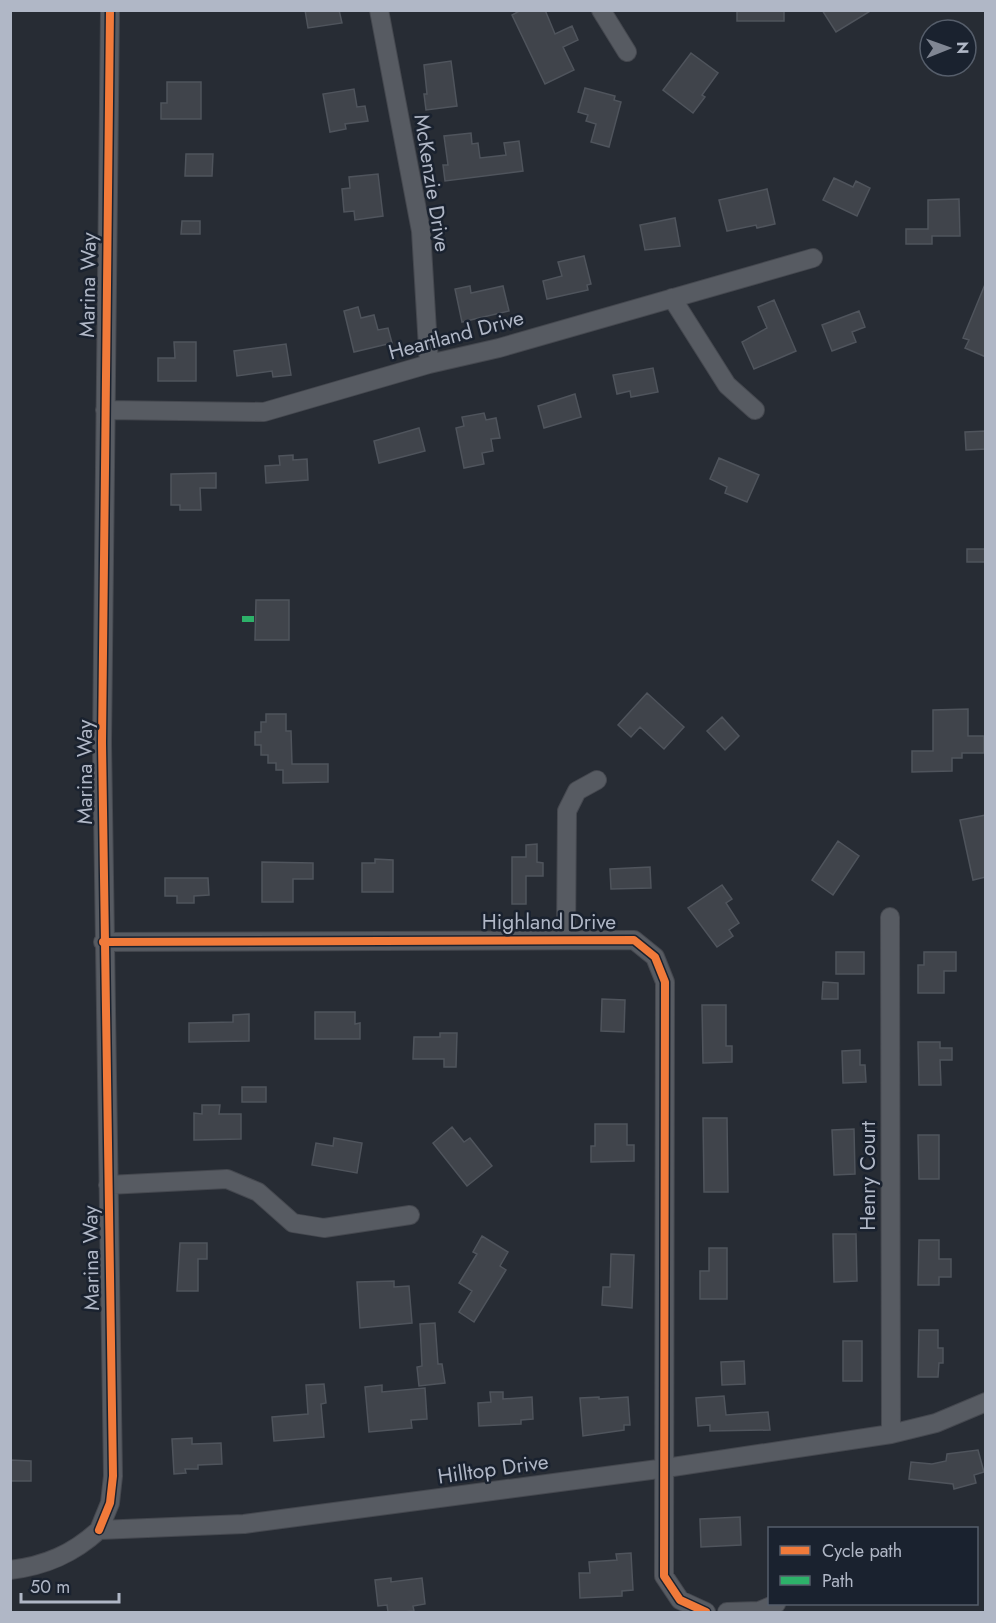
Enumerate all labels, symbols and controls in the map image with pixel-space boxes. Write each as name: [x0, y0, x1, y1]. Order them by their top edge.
north arrow: [918, 18, 978, 78]
text: N: [951, 41, 974, 54]
street label: McKenzie Drive: [406, 112, 458, 254]
street label: Marina Way: [72, 231, 104, 338]
street label: Heartland Drive: [385, 302, 527, 367]
street label: Marina Way: [70, 719, 100, 825]
street label: Highland Drive: [482, 907, 616, 937]
street label: Henry Court: [853, 1121, 883, 1231]
street label: Marina Way: [75, 1204, 107, 1311]
street label: Hilltop Drive: [436, 1446, 551, 1492]
legend: [768, 1527, 978, 1605]
text: Cycle path: [822, 1538, 902, 1564]
scale bar: [21, 1566, 118, 1604]
text: Path: [822, 1568, 854, 1594]
text: 50 m: [30, 1574, 70, 1600]

